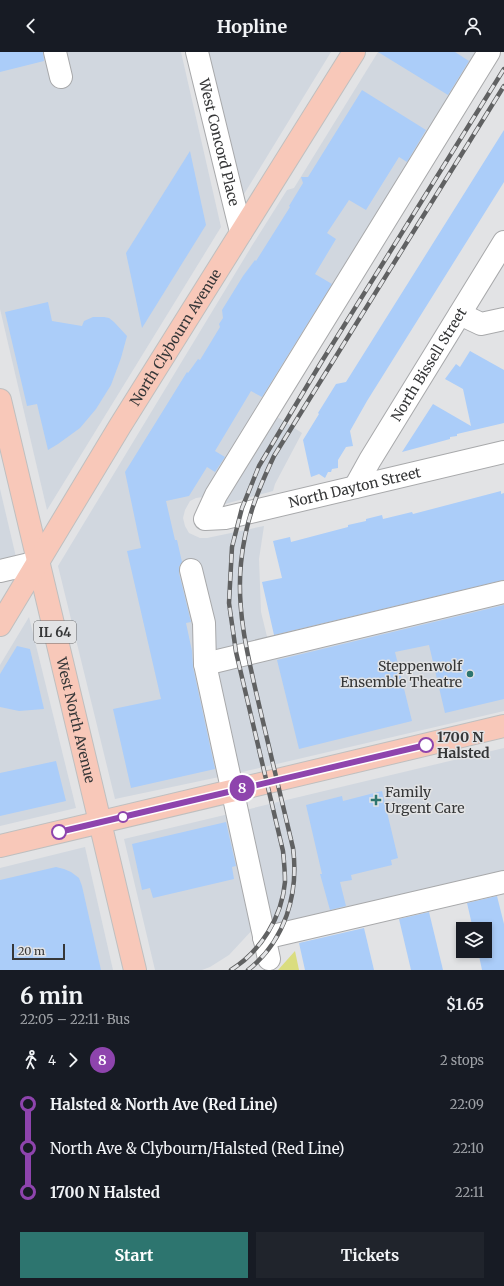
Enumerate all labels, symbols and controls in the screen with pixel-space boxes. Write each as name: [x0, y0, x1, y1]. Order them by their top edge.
icon: back: [20, 15, 42, 37]
text: Hopline: [217, 15, 287, 38]
icon: person: [462, 15, 484, 37]
street label: West Concord Place: [195, 76, 243, 208]
street label: North Clybourn Avenue: [126, 265, 225, 409]
street label: North Bissell Street: [387, 304, 471, 425]
street label: North Dayton Street: [287, 463, 423, 512]
road number: IL 64: [34, 621, 76, 643]
street label: West North Avenue: [52, 654, 99, 785]
place label: Steppenwolf Ensemble Theatre: [340, 657, 463, 691]
marker: Steppenwolf Ensemble Theatre: [465, 669, 475, 679]
place label: 1700 N Halsted: [437, 728, 490, 762]
marker: 1700 N Halsted: [418, 737, 434, 753]
line badge: 8: [229, 775, 255, 801]
text: 8: [238, 779, 246, 797]
place label: Family Urgent Care: [385, 783, 465, 817]
marker: Family Urgent Care: [370, 794, 382, 806]
unlabelled marker: [117, 811, 129, 823]
unlabelled marker: [51, 824, 67, 840]
map controls: [456, 922, 492, 958]
button: layers: [456, 922, 492, 958]
scale bar: [12, 942, 65, 961]
text: 20 m: [18, 944, 45, 958]
text: 6 min: [20, 982, 83, 1010]
text: $1.65: [446, 995, 484, 1014]
text: 22:05 – 22:11 · Bus: [20, 1011, 130, 1028]
icon: walk: [20, 1049, 42, 1071]
icon: forward: [62, 1049, 84, 1071]
text: 8: [98, 1051, 107, 1069]
text: 4: [48, 1052, 56, 1069]
text: 2 stops: [440, 1052, 484, 1069]
text: Halsted & North Ave (Red Line): [50, 1095, 278, 1114]
text: 22:09: [450, 1096, 484, 1113]
text: North Ave & Clybourn/Halsted (Red Line): [50, 1139, 344, 1158]
text: 22:10: [453, 1140, 484, 1157]
text: 1700 N Halsted: [50, 1183, 160, 1202]
text: 22:11: [455, 1184, 484, 1201]
button: Start: [20, 1232, 248, 1278]
button: Tickets: [256, 1232, 484, 1278]

